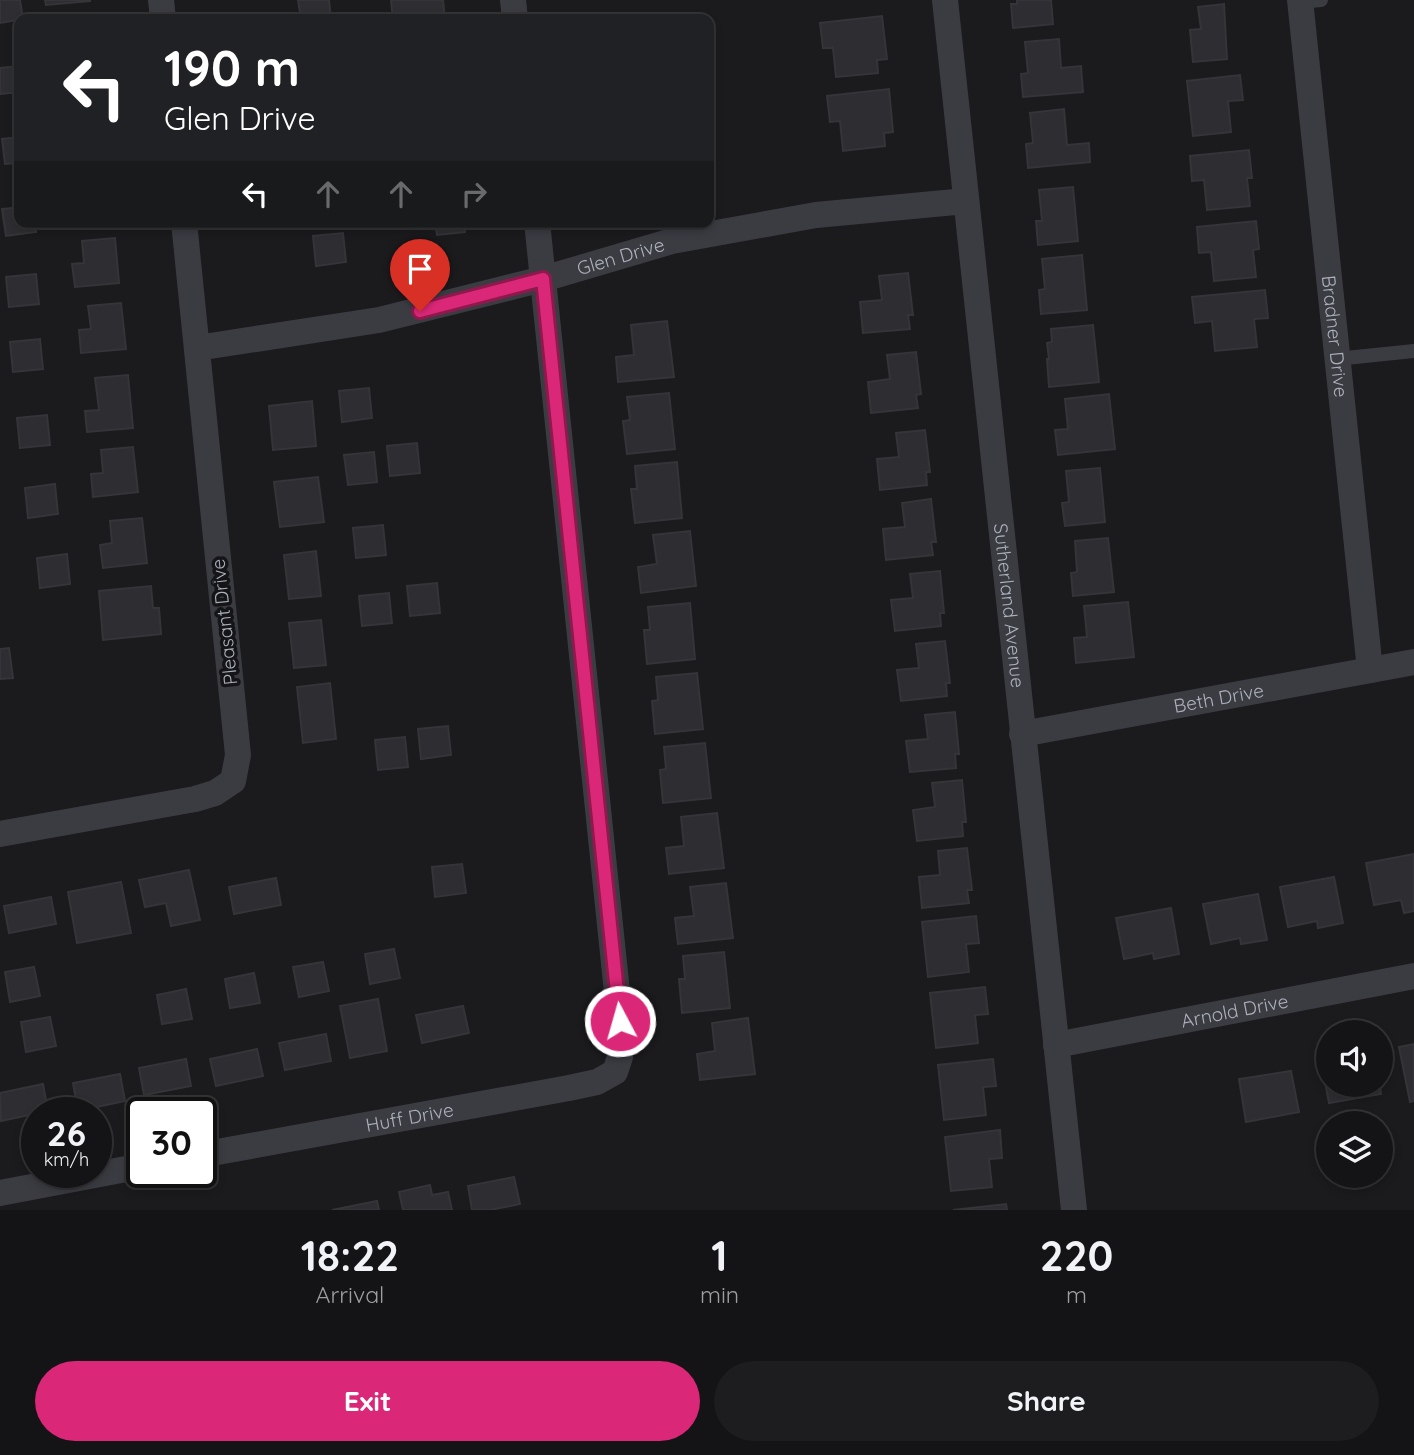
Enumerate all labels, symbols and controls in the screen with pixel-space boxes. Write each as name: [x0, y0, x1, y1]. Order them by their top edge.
text: 190 m: [164, 37, 300, 98]
icon: left: [49, 42, 140, 133]
text: Glen Drive: [164, 98, 316, 138]
icon: left: [236, 175, 274, 213]
icon: ahead: [309, 175, 347, 213]
icon: ahead: [382, 175, 420, 213]
icon: right: [455, 175, 493, 213]
street label: Glen Drive: [574, 232, 667, 280]
pin: [390, 239, 450, 311]
icon: arrive: [401, 250, 439, 288]
street label: Bradner Drive: [1317, 274, 1353, 398]
street label: Sutherland Avenue: [989, 522, 1030, 689]
street label: Pleasant Drive: [205, 558, 243, 686]
street label: Beth Drive: [1172, 678, 1266, 718]
position arrow: [583, 984, 657, 1058]
street label: Arnold Drive: [1179, 988, 1290, 1033]
map controls: [1316, 1020, 1393, 1188]
button: sound: [1316, 1020, 1393, 1097]
speed limit sign: 30: [126, 1097, 217, 1188]
street label: Huff Drive: [364, 1097, 456, 1137]
text: 26: [47, 1111, 86, 1155]
button: layers: [1316, 1111, 1393, 1188]
text: km/h: [44, 1148, 89, 1171]
text: 18:22: [301, 1229, 399, 1282]
text: 1: [711, 1229, 728, 1282]
text: 220: [1040, 1229, 1113, 1282]
text: Arrival: [316, 1280, 384, 1309]
text: min: [700, 1280, 739, 1309]
text: m: [1066, 1280, 1087, 1309]
button: Exit: [35, 1361, 700, 1441]
button: Share: [714, 1361, 1379, 1441]

